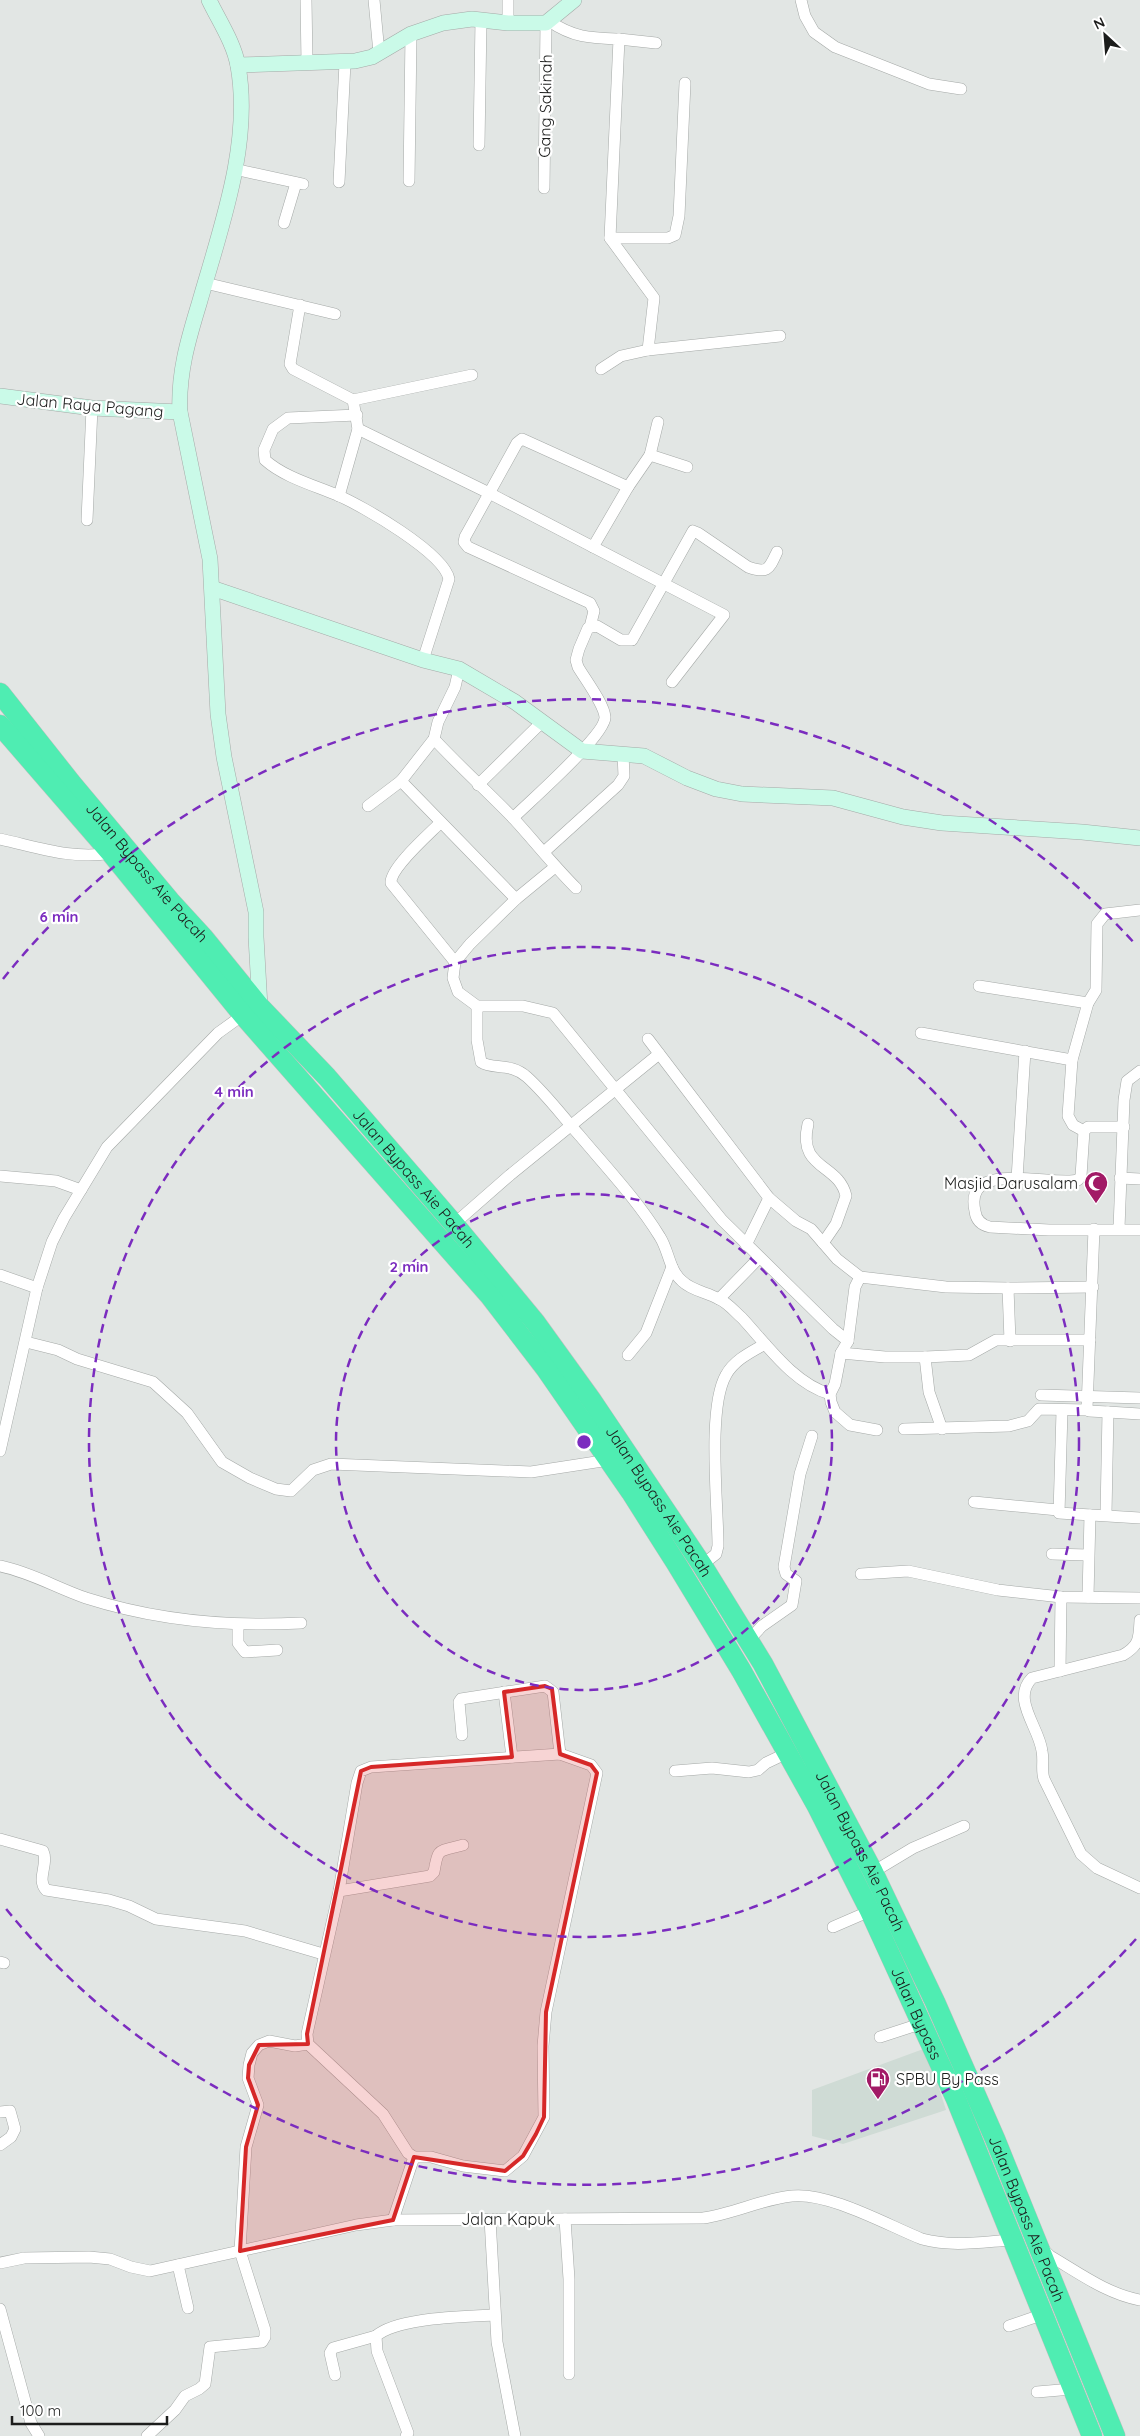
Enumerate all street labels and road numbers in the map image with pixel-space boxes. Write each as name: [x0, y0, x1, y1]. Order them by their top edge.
street label: Gang Sakinah: [534, 54, 556, 158]
street label: Jalan Raya Pagang: [16, 389, 164, 421]
street label: Jalan Bypass Aie Pacah: [82, 798, 213, 946]
street label: Jalan Bypass Aie Pacah: [349, 1104, 479, 1252]
street label: Jalan Bypass Aie Pacah: [601, 1422, 717, 1580]
street label: Jalan Bypass Aie Pacah: [811, 1767, 910, 1934]
street label: Jalan Bypass: [887, 1964, 947, 2063]
street label: Jalan Bypass Aie Pacah: [985, 2132, 1070, 2305]
street label: Jalan Kapuk: [461, 2209, 555, 2229]

